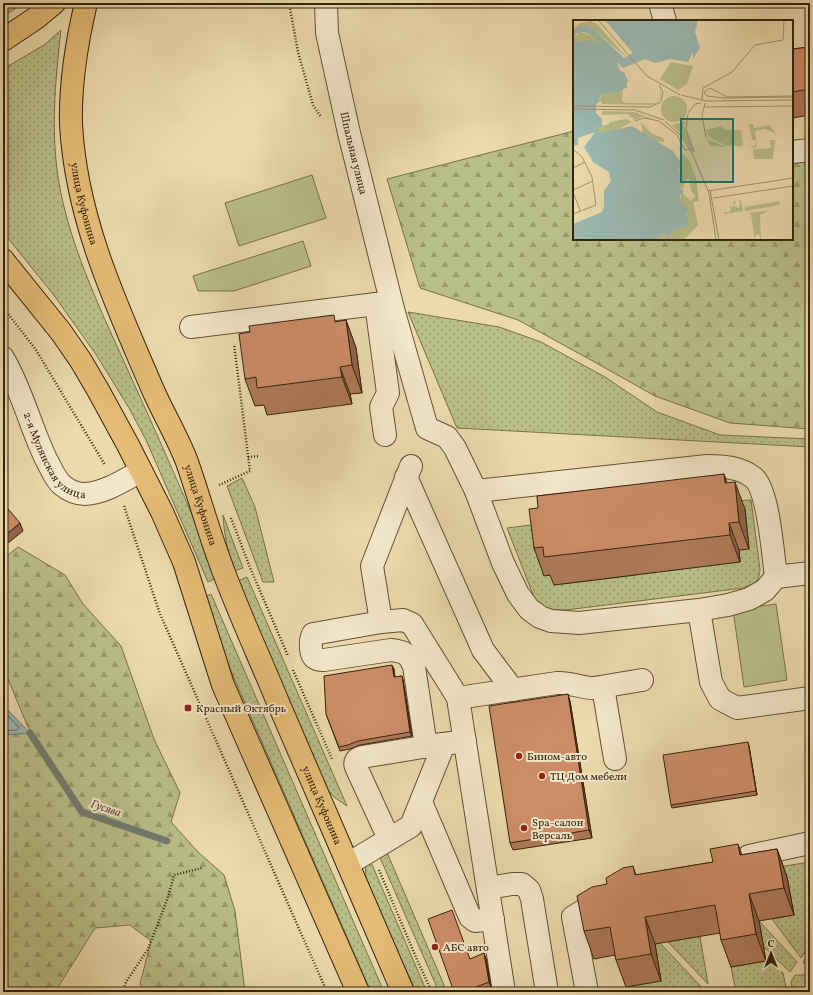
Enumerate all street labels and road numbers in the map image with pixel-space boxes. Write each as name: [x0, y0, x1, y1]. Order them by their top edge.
street label: Шпальная улица: [336, 110, 370, 197]
street label: улица Куфонина: [66, 161, 101, 248]
street label: 2-я Мулянская улица: [19, 410, 87, 503]
street label: улица Куфонина: [179, 463, 220, 549]
street label: улица Куфонина: [297, 764, 345, 848]

